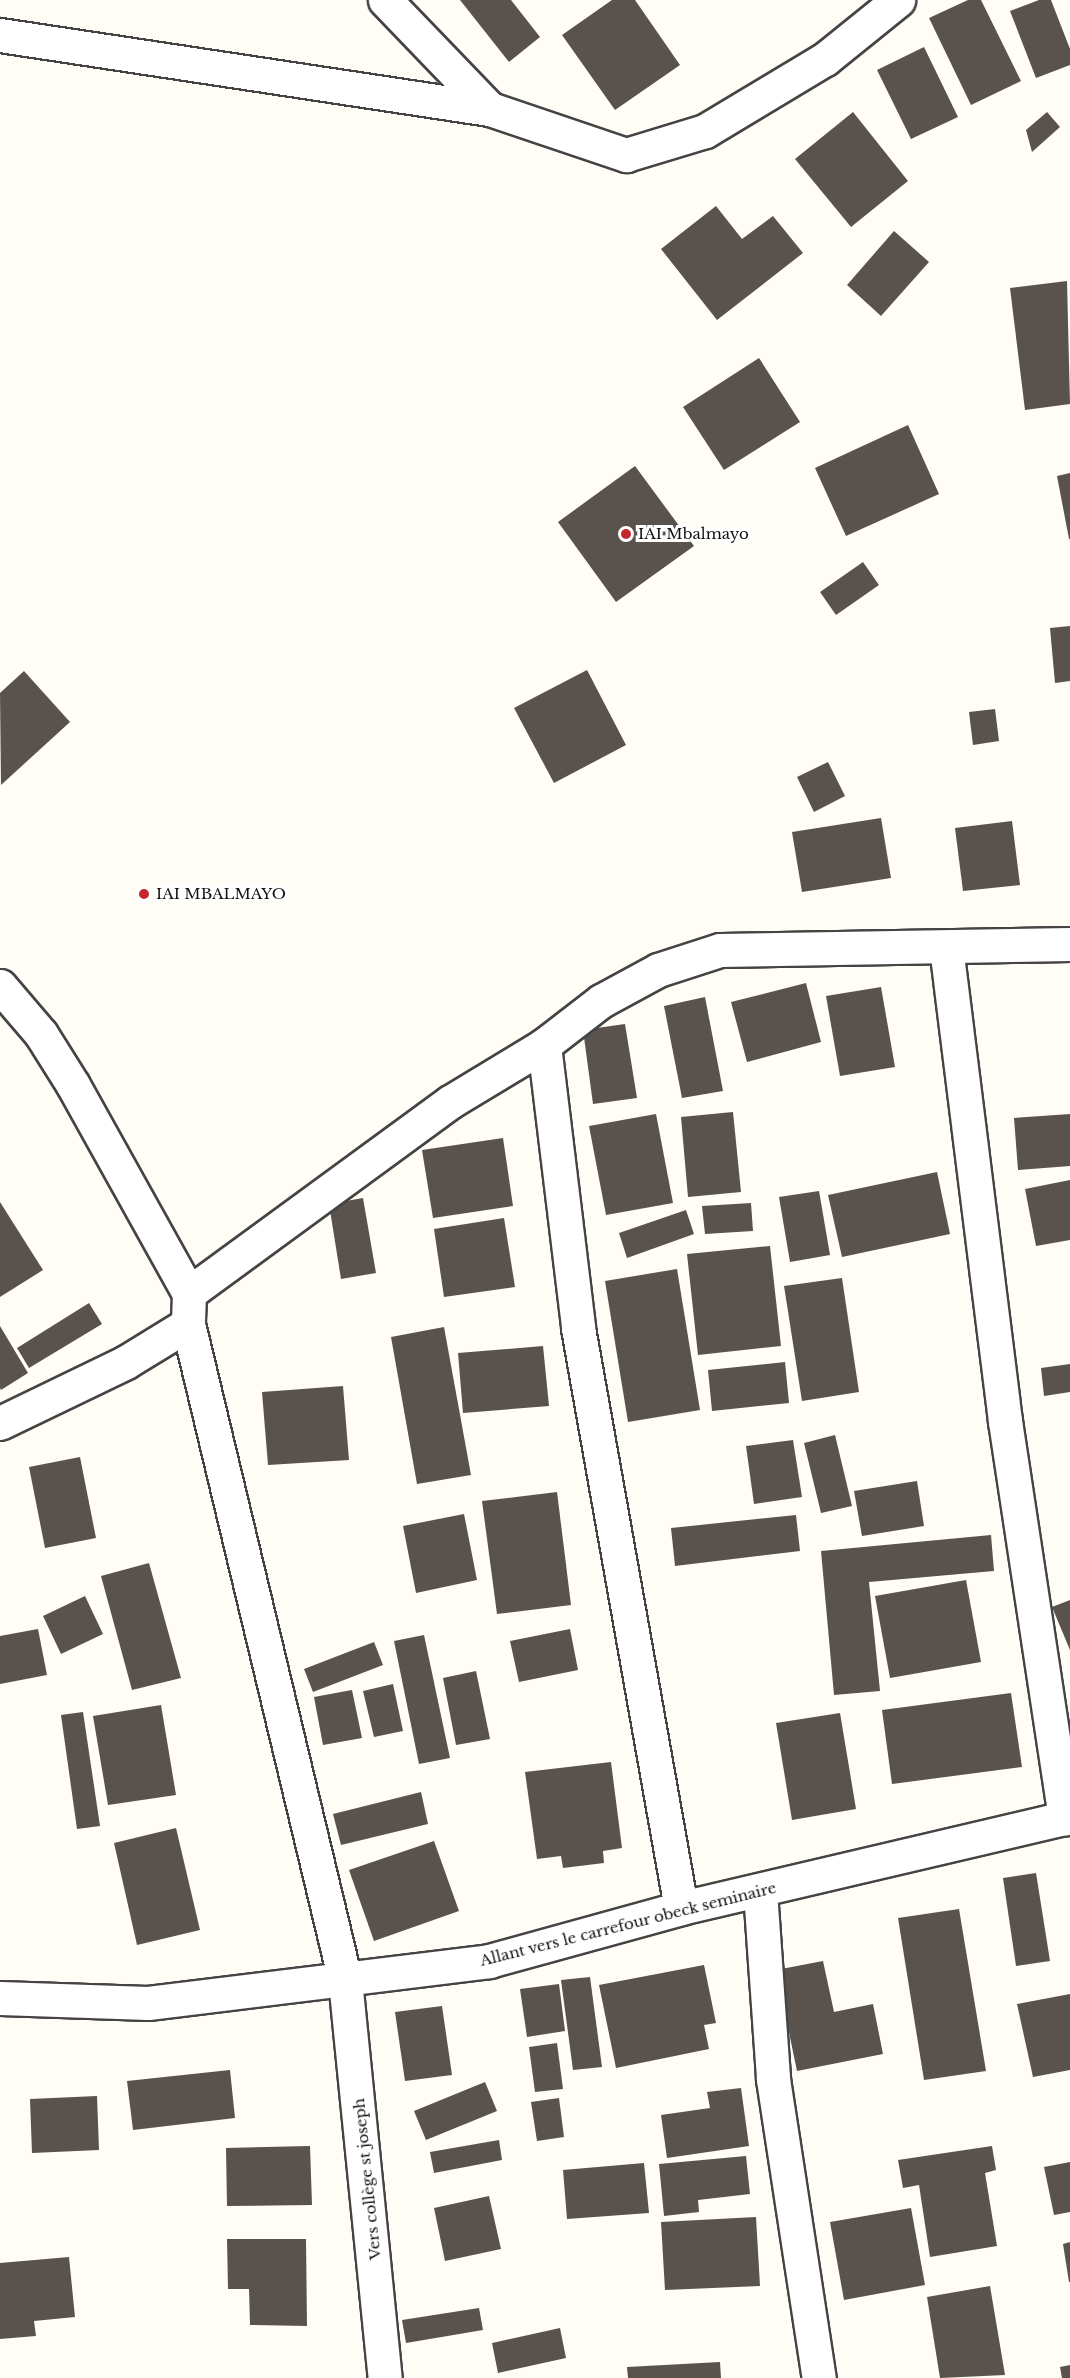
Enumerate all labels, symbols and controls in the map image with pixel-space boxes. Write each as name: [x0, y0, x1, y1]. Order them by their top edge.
place label: IAI Mbalmayo: [638, 525, 749, 543]
marker: IAI Mbalmayo: [619, 527, 633, 541]
place label: IAI MBALMAYO: [156, 885, 286, 903]
marker: IAI MBALMAYO: [137, 887, 151, 901]
street label: Allant vers le carrefour obeck seminaire: [478, 1878, 778, 1970]
street label: Vers collège st joseph: [350, 2097, 384, 2261]

